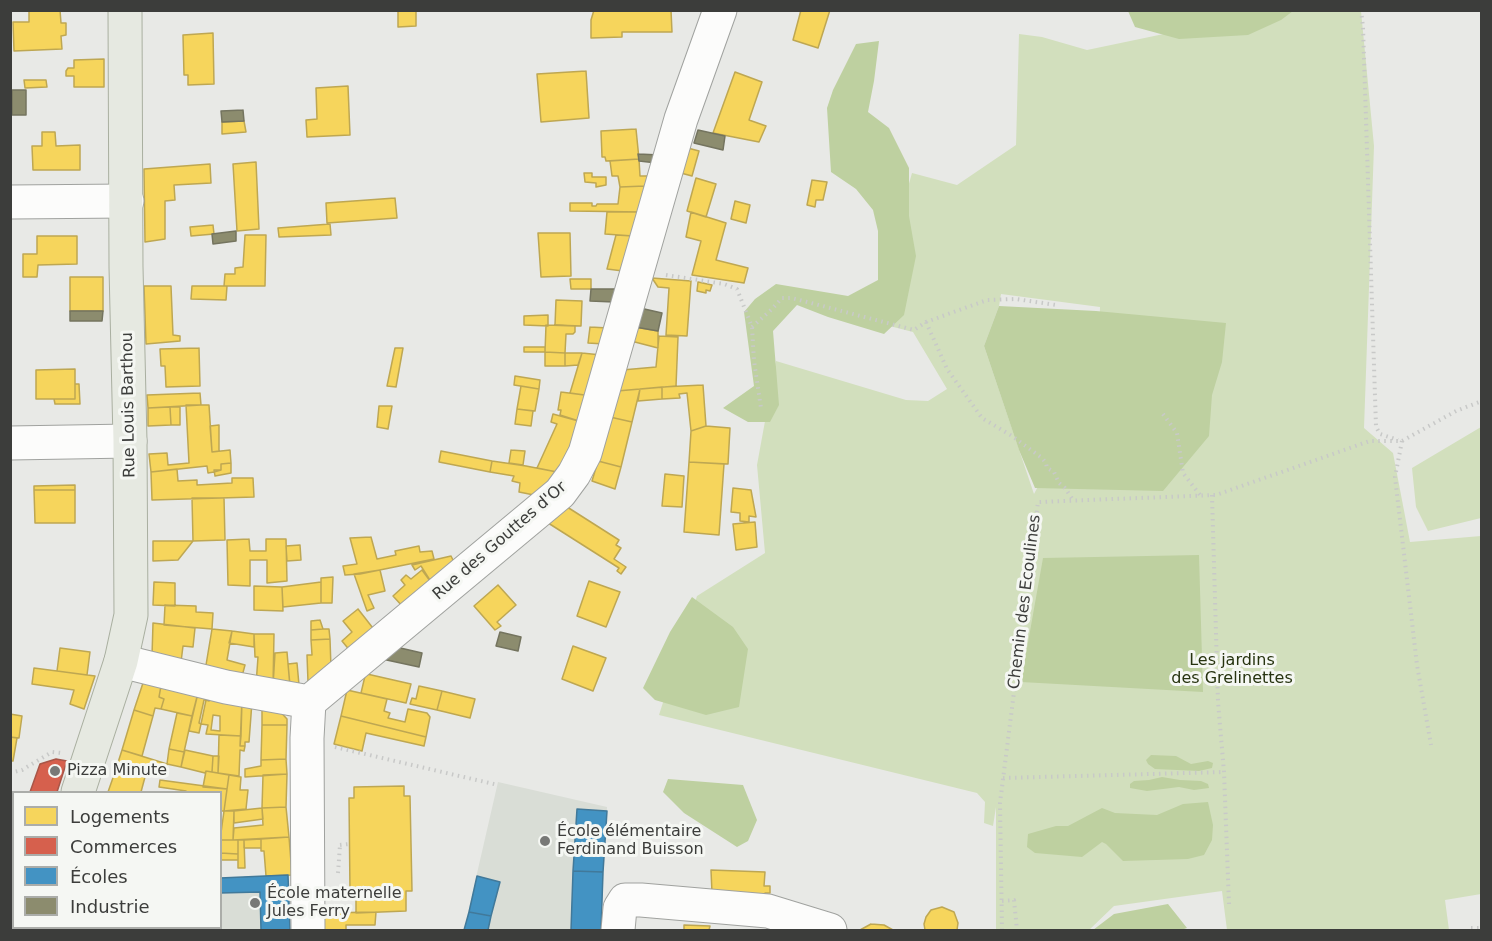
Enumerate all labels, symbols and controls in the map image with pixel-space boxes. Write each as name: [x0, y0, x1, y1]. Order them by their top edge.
street label: Rue Louis Barthou: [118, 332, 140, 478]
street label: Rue des Gouttes d'Or: [429, 478, 571, 604]
street label: Chemin des Ecoulines: [1005, 514, 1045, 690]
park label: Les jardins des Grelinettes: [1171, 651, 1293, 689]
place label: Pizza Minute: [67, 761, 167, 781]
marker: Pizza Minute: [48, 764, 62, 778]
legend: [12, 791, 222, 929]
text: Logements: [70, 806, 170, 827]
place label: École élémentaire Ferdinand Buisson: [557, 822, 704, 860]
marker: École élémentaire Ferdinand Buisson: [538, 834, 552, 848]
text: Commerces: [70, 836, 177, 857]
text: Écoles: [70, 866, 128, 887]
place label: École maternelle Jules Ferry: [267, 884, 402, 922]
text: Industrie: [70, 896, 149, 917]
marker: École maternelle Jules Ferry: [248, 896, 262, 910]

